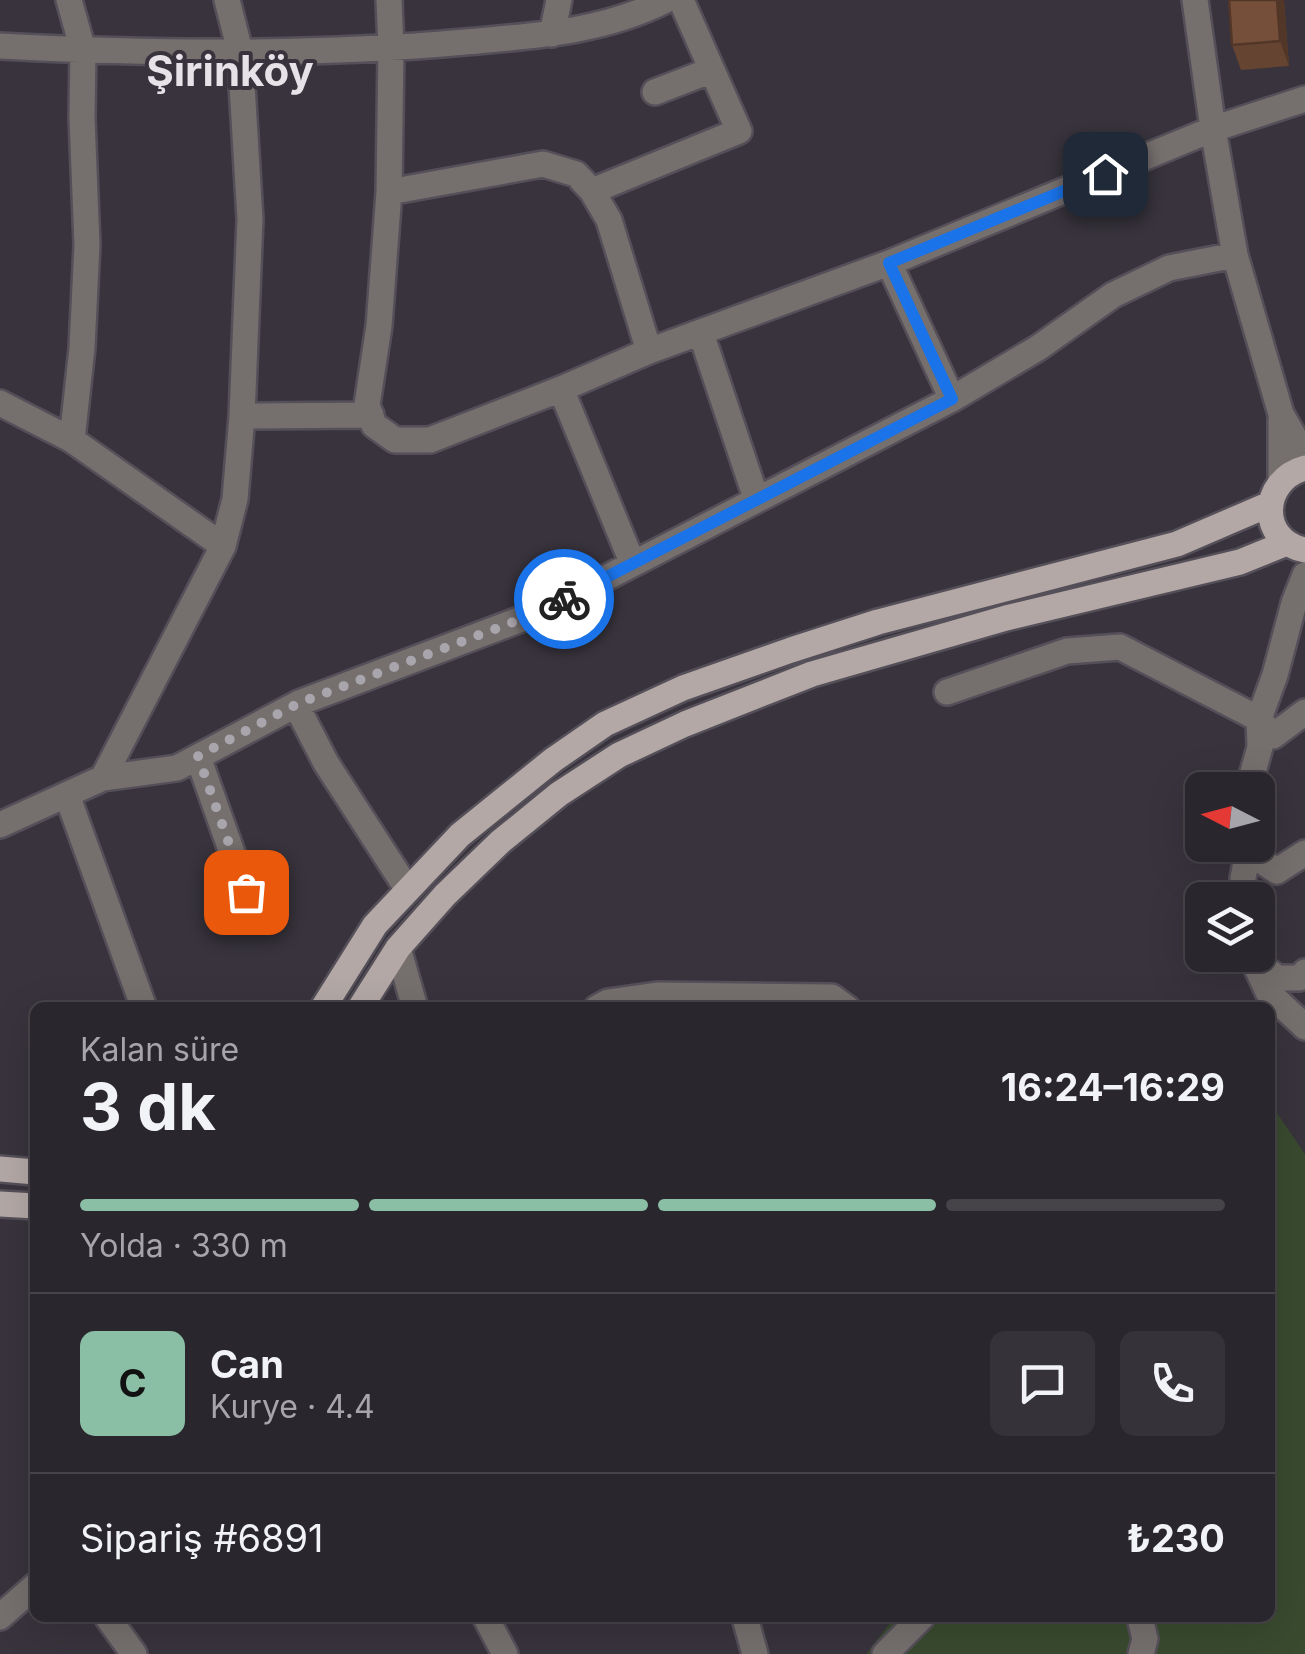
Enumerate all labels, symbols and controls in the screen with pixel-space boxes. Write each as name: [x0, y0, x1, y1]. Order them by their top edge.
district label: Şirinköy: [146, 45, 314, 96]
pin: [1063, 132, 1148, 217]
icon: home: [1078, 147, 1133, 202]
courier: [514, 549, 614, 649]
icon: bike: [537, 572, 592, 627]
north arrow: [1185, 772, 1275, 862]
map controls: [1185, 772, 1275, 972]
pin: [204, 850, 289, 935]
icon: bag: [219, 865, 274, 920]
button: layers: [1185, 882, 1275, 972]
text: Kalan süre: [80, 1030, 239, 1069]
text: 16:24–16:29: [1001, 1064, 1225, 1110]
text: 3 dk: [80, 1067, 216, 1146]
text: Yolda · 330 m: [80, 1226, 288, 1265]
button: chat: [990, 1331, 1095, 1436]
button: phone: [1120, 1331, 1225, 1436]
text: Can: [210, 1341, 284, 1387]
text: C: [118, 1360, 147, 1406]
text: Kurye · 4.4: [210, 1387, 375, 1426]
text: Sipariş #6891: [80, 1515, 324, 1561]
text: ₺230: [1126, 1515, 1225, 1561]

